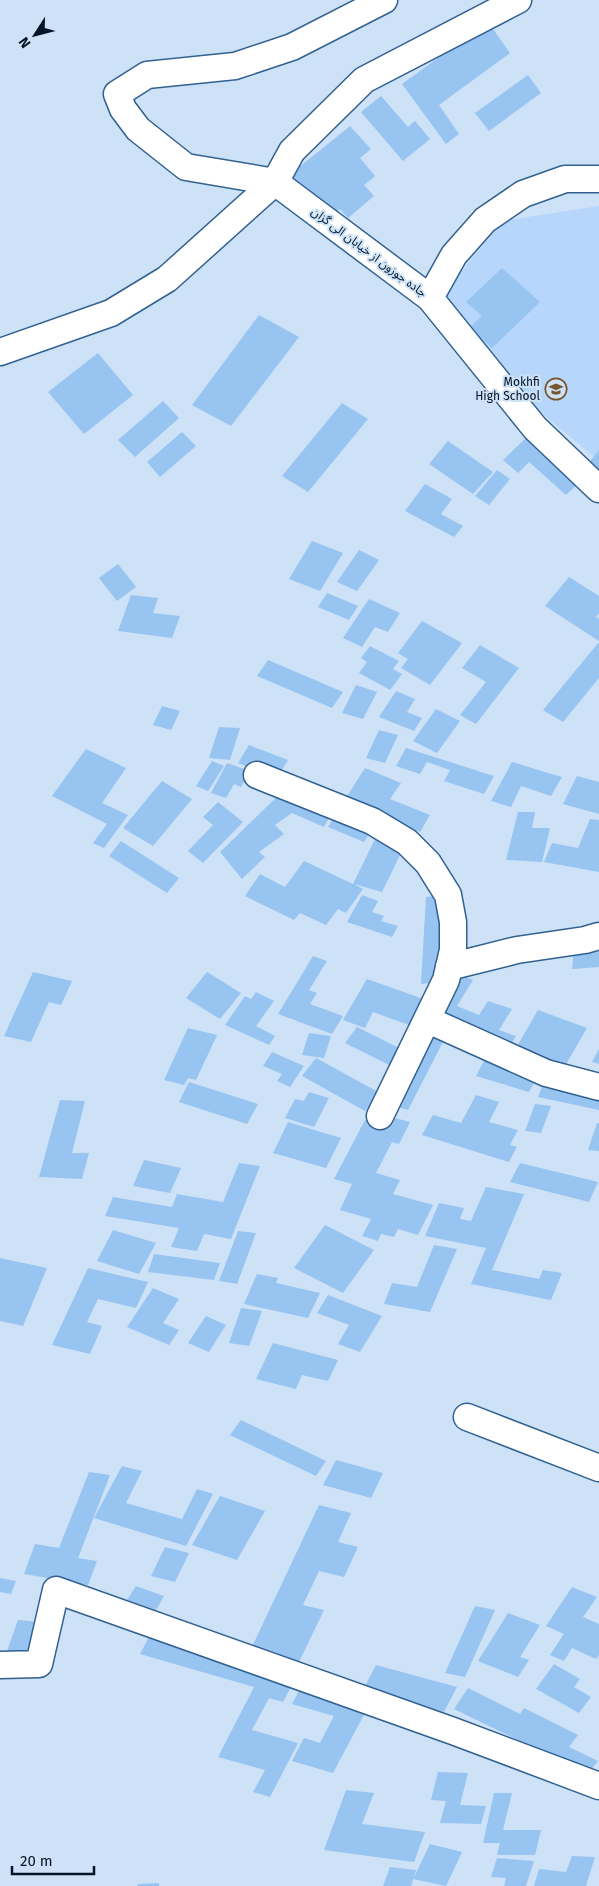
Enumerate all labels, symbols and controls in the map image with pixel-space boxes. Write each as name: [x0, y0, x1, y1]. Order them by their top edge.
north arrow: [10, 10, 60, 60]
text: N: [15, 34, 34, 51]
street label: جاده جوزون از خیابان الی گزان: [309, 204, 429, 300]
place label: Mokhfi High School: [475, 375, 540, 403]
school or university icon: Mokhfi High School: [544, 377, 568, 401]
scale bar: [12, 1844, 95, 1876]
text: 20 m: [20, 1852, 53, 1870]

